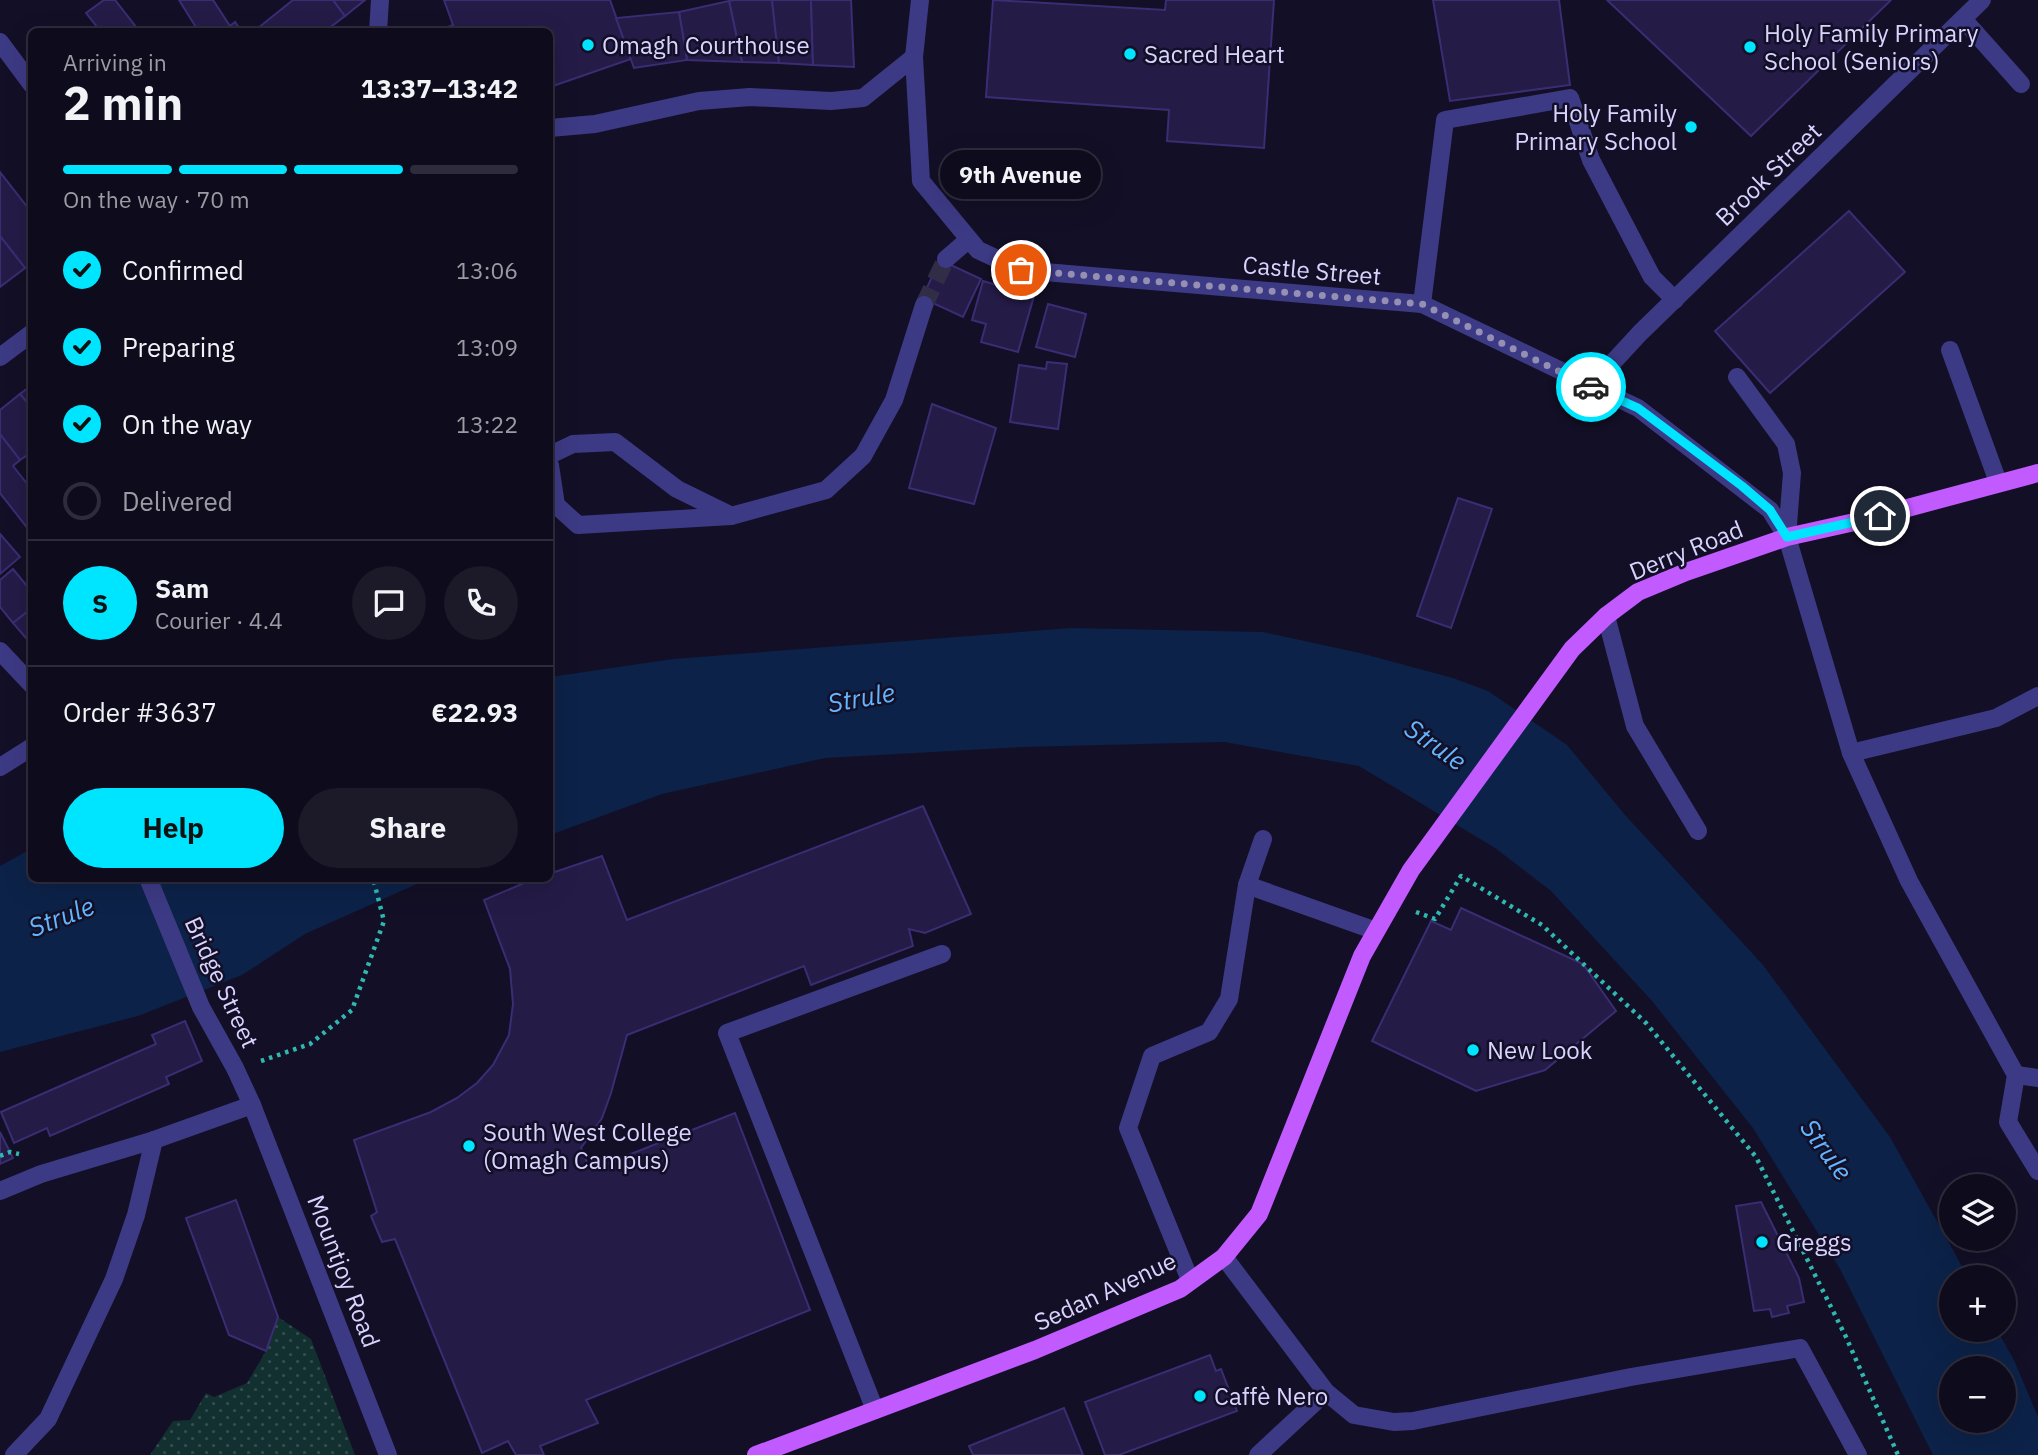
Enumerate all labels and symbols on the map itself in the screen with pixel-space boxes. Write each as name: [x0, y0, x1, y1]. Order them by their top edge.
place label: Holy Family Primary School (Seniors): [1764, 17, 1978, 77]
place label: Omagh Courthouse: [602, 29, 810, 61]
marker: Omagh Courthouse: [580, 37, 596, 53]
place label: Sacred Heart: [1144, 38, 1285, 70]
marker: Holy Family Primary School (Seniors): [1742, 39, 1758, 55]
marker: Sacred Heart: [1122, 46, 1138, 62]
place label: Holy Family Primary School: [1514, 97, 1677, 157]
street label: Brook Street: [1708, 115, 1828, 233]
marker: Holy Family Primary School: [1683, 119, 1699, 135]
callout: 9th Avenue: [940, 151, 1102, 200]
pin: [991, 240, 1051, 300]
street label: Castle Street: [1241, 248, 1383, 292]
courier: [1556, 352, 1626, 422]
pin: [1850, 486, 1910, 546]
street label: Derry Road: [1624, 513, 1748, 587]
water label: Strule: [825, 674, 897, 720]
water label: Strule: [1399, 711, 1473, 777]
water label: Strule: [23, 888, 99, 944]
street label: Bridge Street: [178, 911, 266, 1053]
place label: New Look: [1487, 1034, 1593, 1066]
marker: New Look: [1465, 1042, 1481, 1058]
water label: Strule: [1793, 1112, 1861, 1186]
place label: South West College (Omagh Campus): [483, 1116, 692, 1176]
marker: South West College (Omagh Campus): [461, 1138, 477, 1154]
street label: Mountjoy Road: [300, 1190, 388, 1352]
place label: Greggs: [1776, 1226, 1852, 1258]
marker: Greggs: [1754, 1234, 1770, 1250]
street label: Sedan Avenue: [1029, 1244, 1181, 1338]
place label: Caffè Nero: [1214, 1380, 1328, 1412]
marker: Caffè Nero: [1192, 1388, 1208, 1404]

